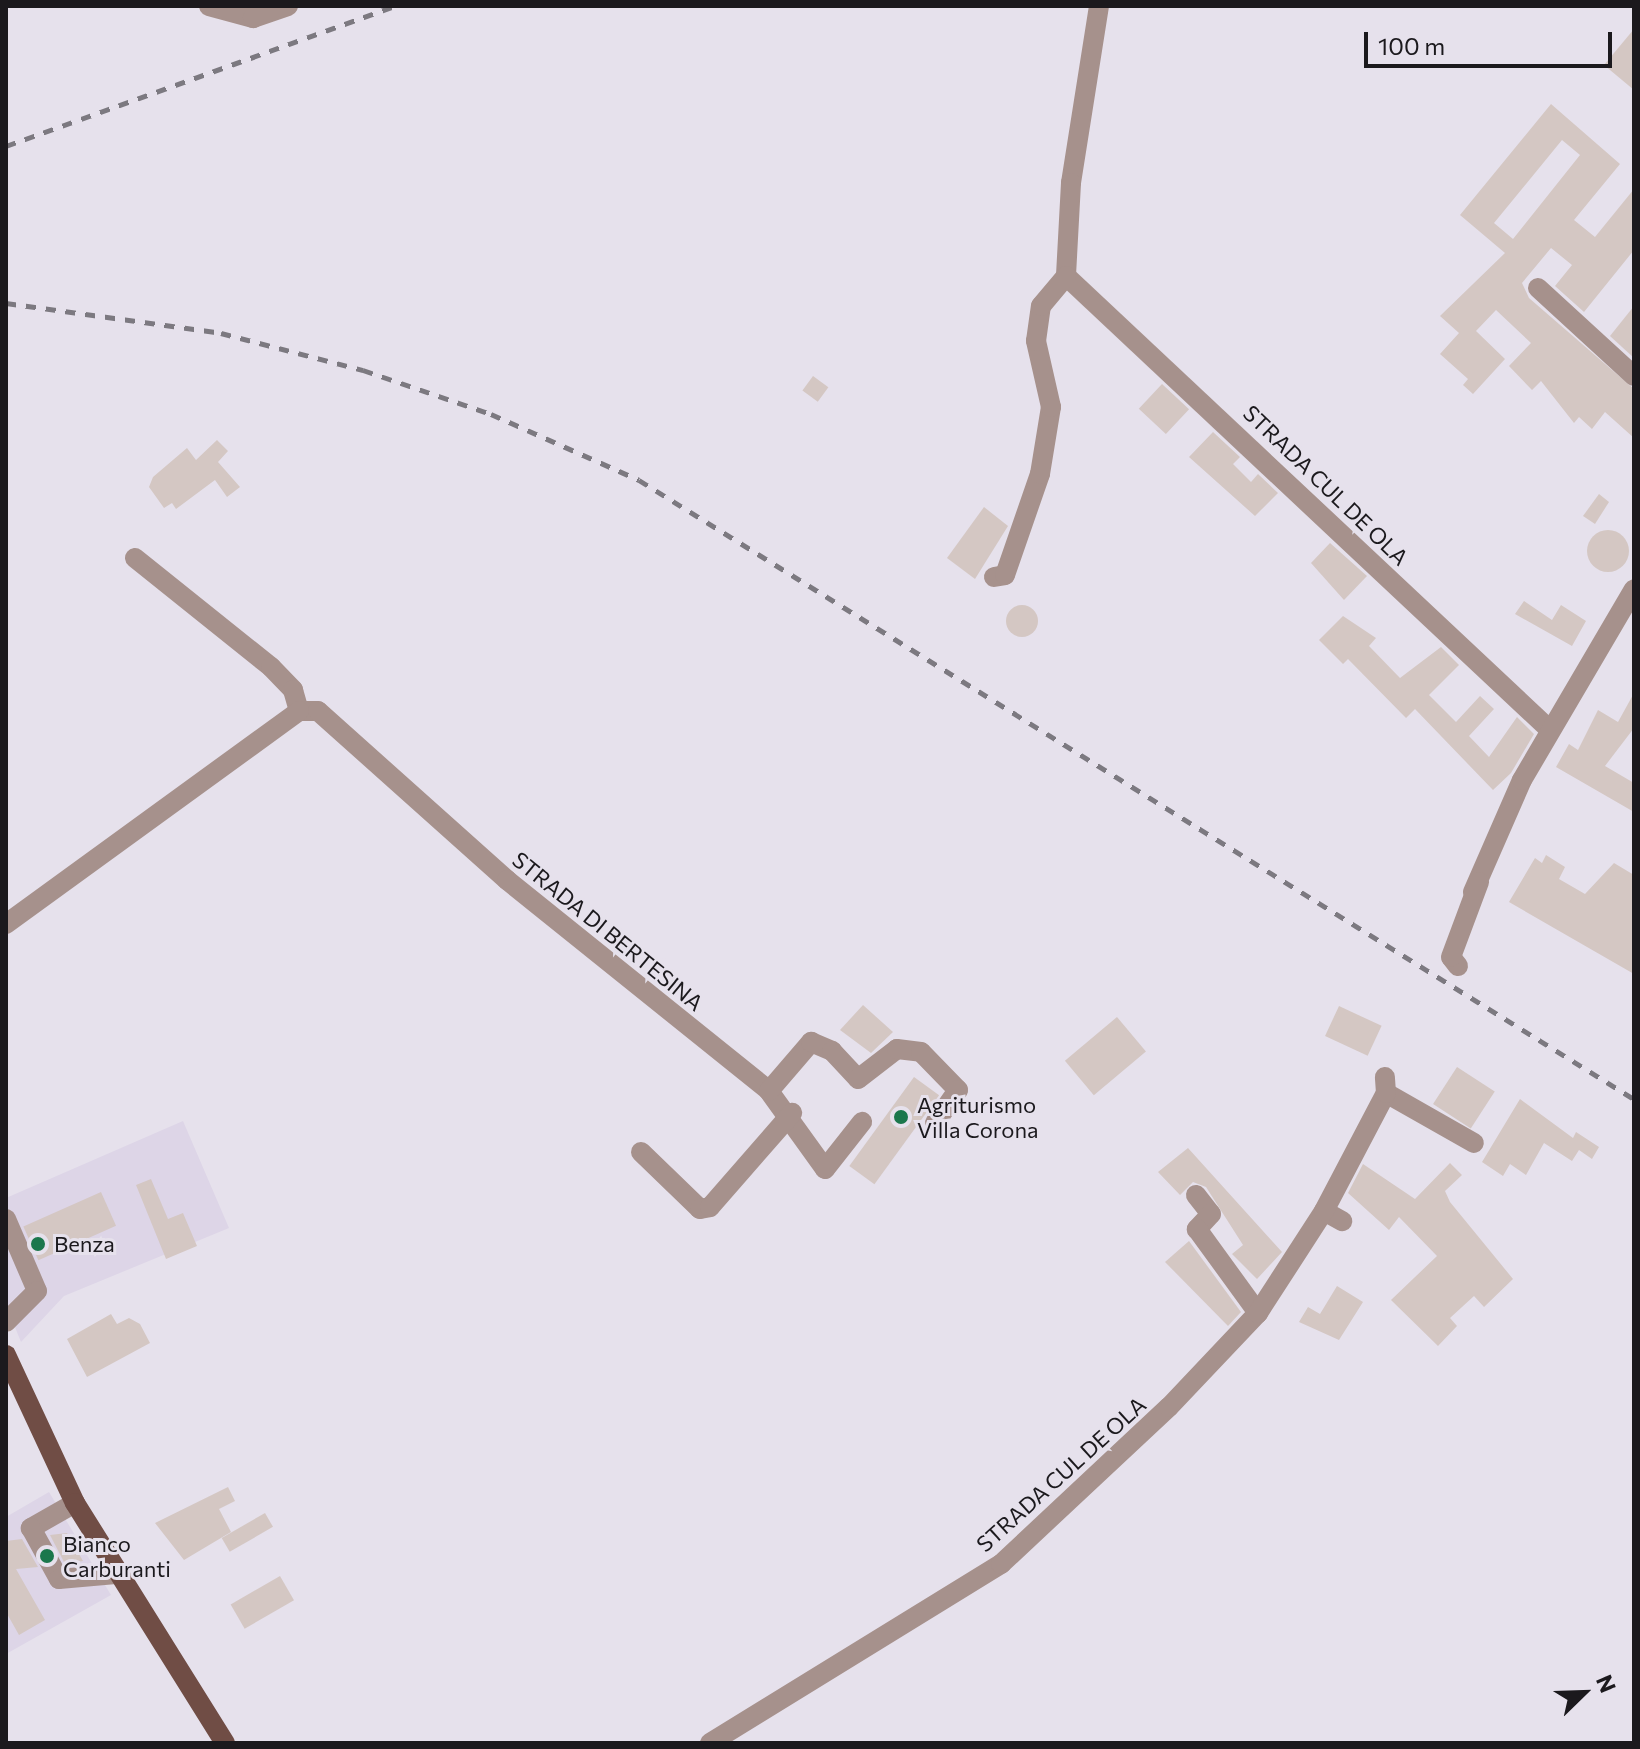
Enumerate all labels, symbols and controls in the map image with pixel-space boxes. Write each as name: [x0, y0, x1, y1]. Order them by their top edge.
scale bar: [1368, 16, 1616, 66]
text: 100 m: [1378, 31, 1445, 60]
street label: STRADA CUL DE OLA: [1238, 400, 1414, 570]
street label: STRADA DI BERTESINA: [507, 846, 709, 1016]
place label: Agriturismo Villa Corona: [917, 1091, 1039, 1142]
marker: Agriturismo Villa Corona: [892, 1108, 910, 1126]
place label: Benza: [54, 1231, 115, 1257]
marker: Benza: [29, 1235, 47, 1253]
street label: STRADA CUL DE OLA: [971, 1391, 1151, 1557]
place label: Bianco Carburanti: [63, 1530, 171, 1582]
marker: Bianco Carburanti: [38, 1547, 56, 1565]
north arrow: [1544, 1653, 1624, 1733]
text: N: [1591, 1671, 1622, 1696]

